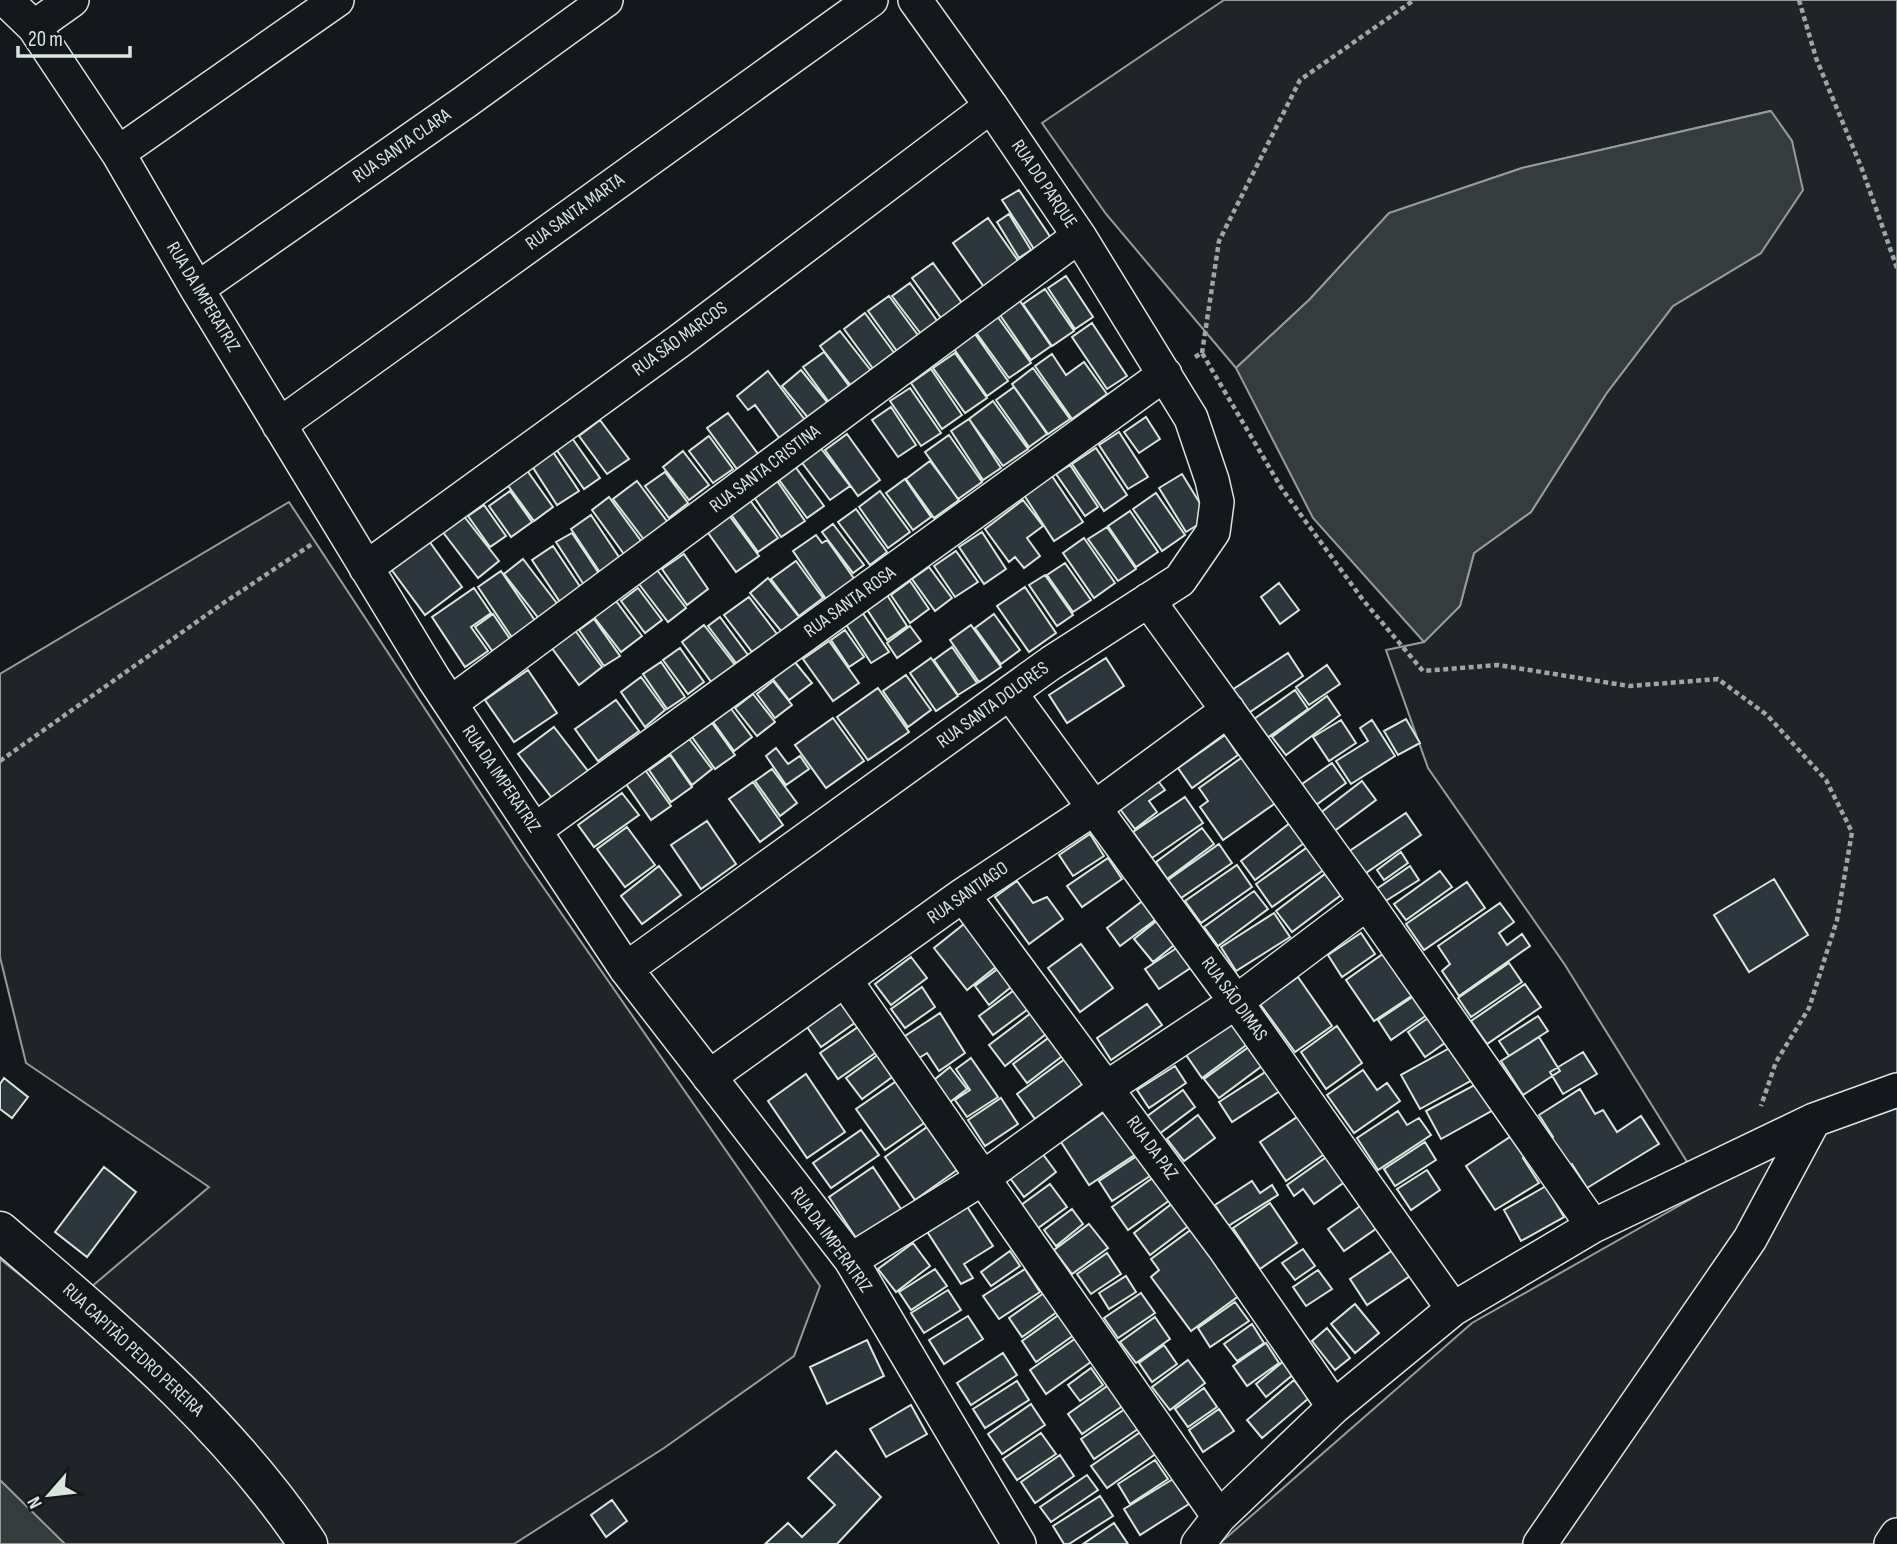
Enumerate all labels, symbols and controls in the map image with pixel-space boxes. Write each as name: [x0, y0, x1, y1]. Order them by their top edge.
scale bar: [18, 14, 130, 58]
text: 20 m: [28, 27, 63, 52]
street label: RUA SANTA CLARA: [349, 103, 456, 188]
street label: RUA DO PARQUE: [1006, 135, 1082, 233]
street label: RUA SANTA MARTA: [521, 168, 629, 255]
street label: RUA DA IMPERATRIZ: [161, 238, 245, 356]
street label: RUA SÃO MARCOS: [628, 297, 732, 381]
street label: RUA SANTA CRISTINA: [705, 419, 825, 518]
street label: RUA SANTA ROSA: [800, 561, 901, 643]
street label: RUA SANTA DOLORES: [933, 657, 1053, 753]
street label: RUA DA IMPERATRIZ: [457, 721, 545, 837]
street label: RUA SANTIAGO: [923, 857, 1013, 929]
street label: RUA SÃO DIMAS: [1196, 952, 1272, 1046]
street label: RUA DA PAZ: [1121, 1112, 1183, 1184]
street label: RUA DA IMPERATRIZ: [785, 1183, 877, 1297]
street label: RUA CAPITÃO PEDRO PEREIRA: [58, 1279, 209, 1422]
north arrow: [14, 1460, 84, 1530]
text: N: [23, 1492, 48, 1512]

